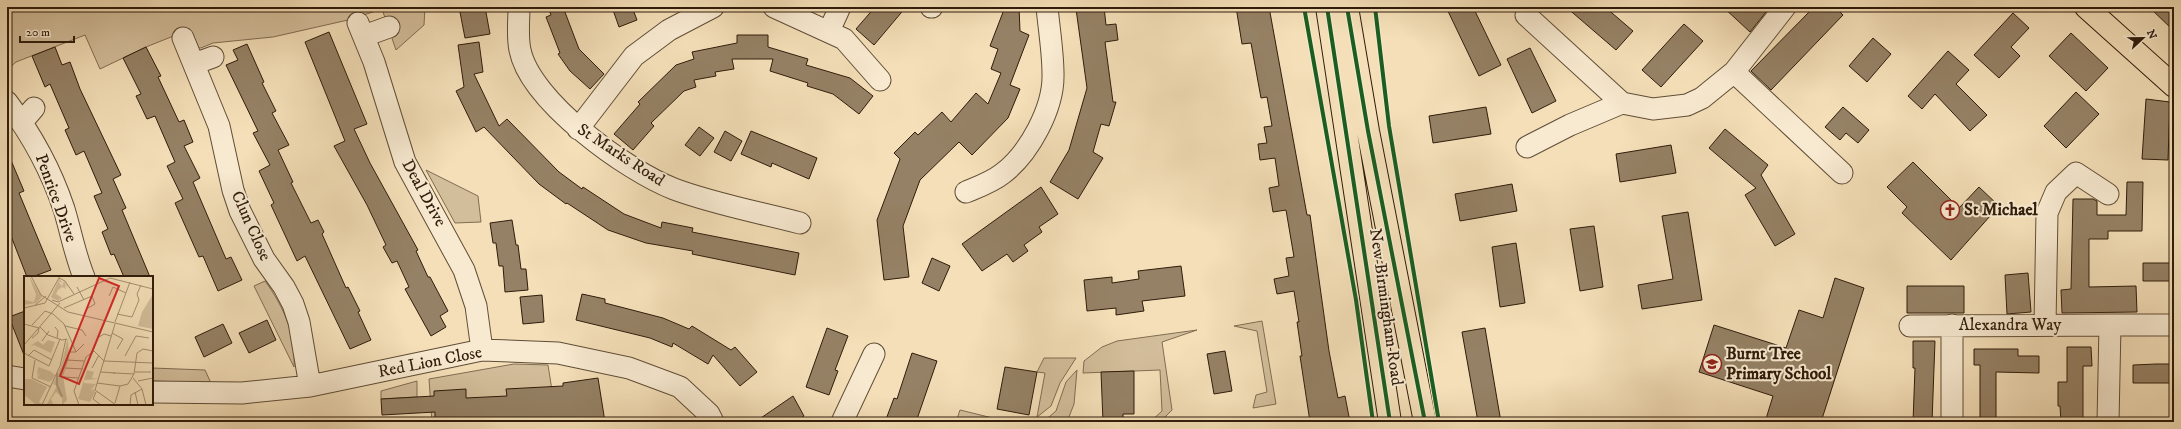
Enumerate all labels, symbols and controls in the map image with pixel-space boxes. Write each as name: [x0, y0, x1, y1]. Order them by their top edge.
scale bar: [20, 18, 74, 44]
north arrow: [2123, 18, 2163, 58]
text: 20 m: [26, 25, 50, 40]
text: N: [2143, 28, 2160, 41]
street label: St Marks Road: [573, 119, 669, 192]
street label: Penrice Drive: [30, 151, 82, 245]
street label: Deal Drive: [397, 156, 451, 230]
street label: Clun Close: [226, 188, 276, 264]
church icon: St Michael: [1939, 199, 1961, 221]
place label: St Michael: [1964, 199, 2038, 221]
street label: New Birmingham Road: [1364, 227, 1408, 388]
inset map: [24, 276, 153, 405]
street label: Alexandra Way: [1959, 314, 2062, 336]
street label: Red Lion Close: [376, 341, 484, 383]
place label: Burnt Tree Primary School: [1726, 343, 1832, 385]
school or university icon: Burnt Tree Primary School: [1701, 353, 1723, 375]

